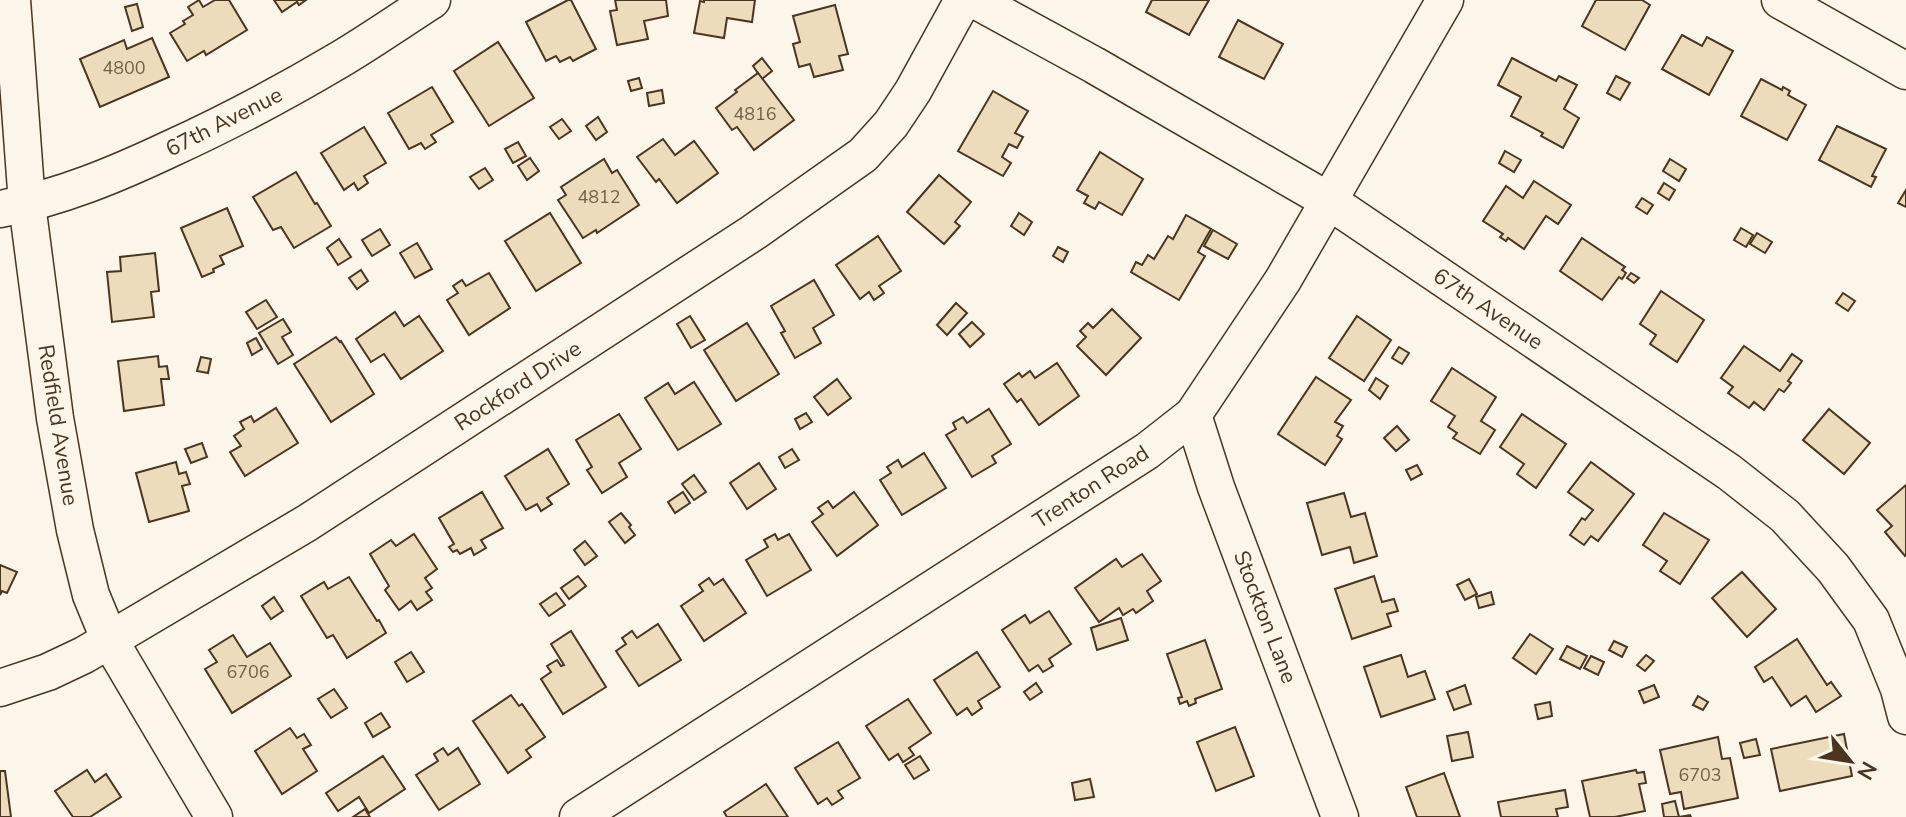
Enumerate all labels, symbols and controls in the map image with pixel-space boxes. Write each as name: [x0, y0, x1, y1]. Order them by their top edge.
house number: 4800: [102, 56, 146, 80]
street label: 67th Avenue: [161, 80, 287, 164]
house number: 4816: [733, 102, 777, 126]
house number: 4812: [577, 185, 621, 209]
street label: 67th Avenue: [1427, 261, 1549, 357]
street label: Rockford Drive: [449, 334, 587, 438]
street label: Redfield Avenue: [30, 342, 86, 508]
street label: Trenton Road: [1027, 438, 1155, 536]
street label: Stockton Lane: [1226, 546, 1304, 688]
house number: 6706: [226, 660, 270, 684]
north arrow: [1810, 721, 1890, 801]
text: N: [1849, 756, 1884, 785]
house number: 6703: [1678, 763, 1722, 787]

